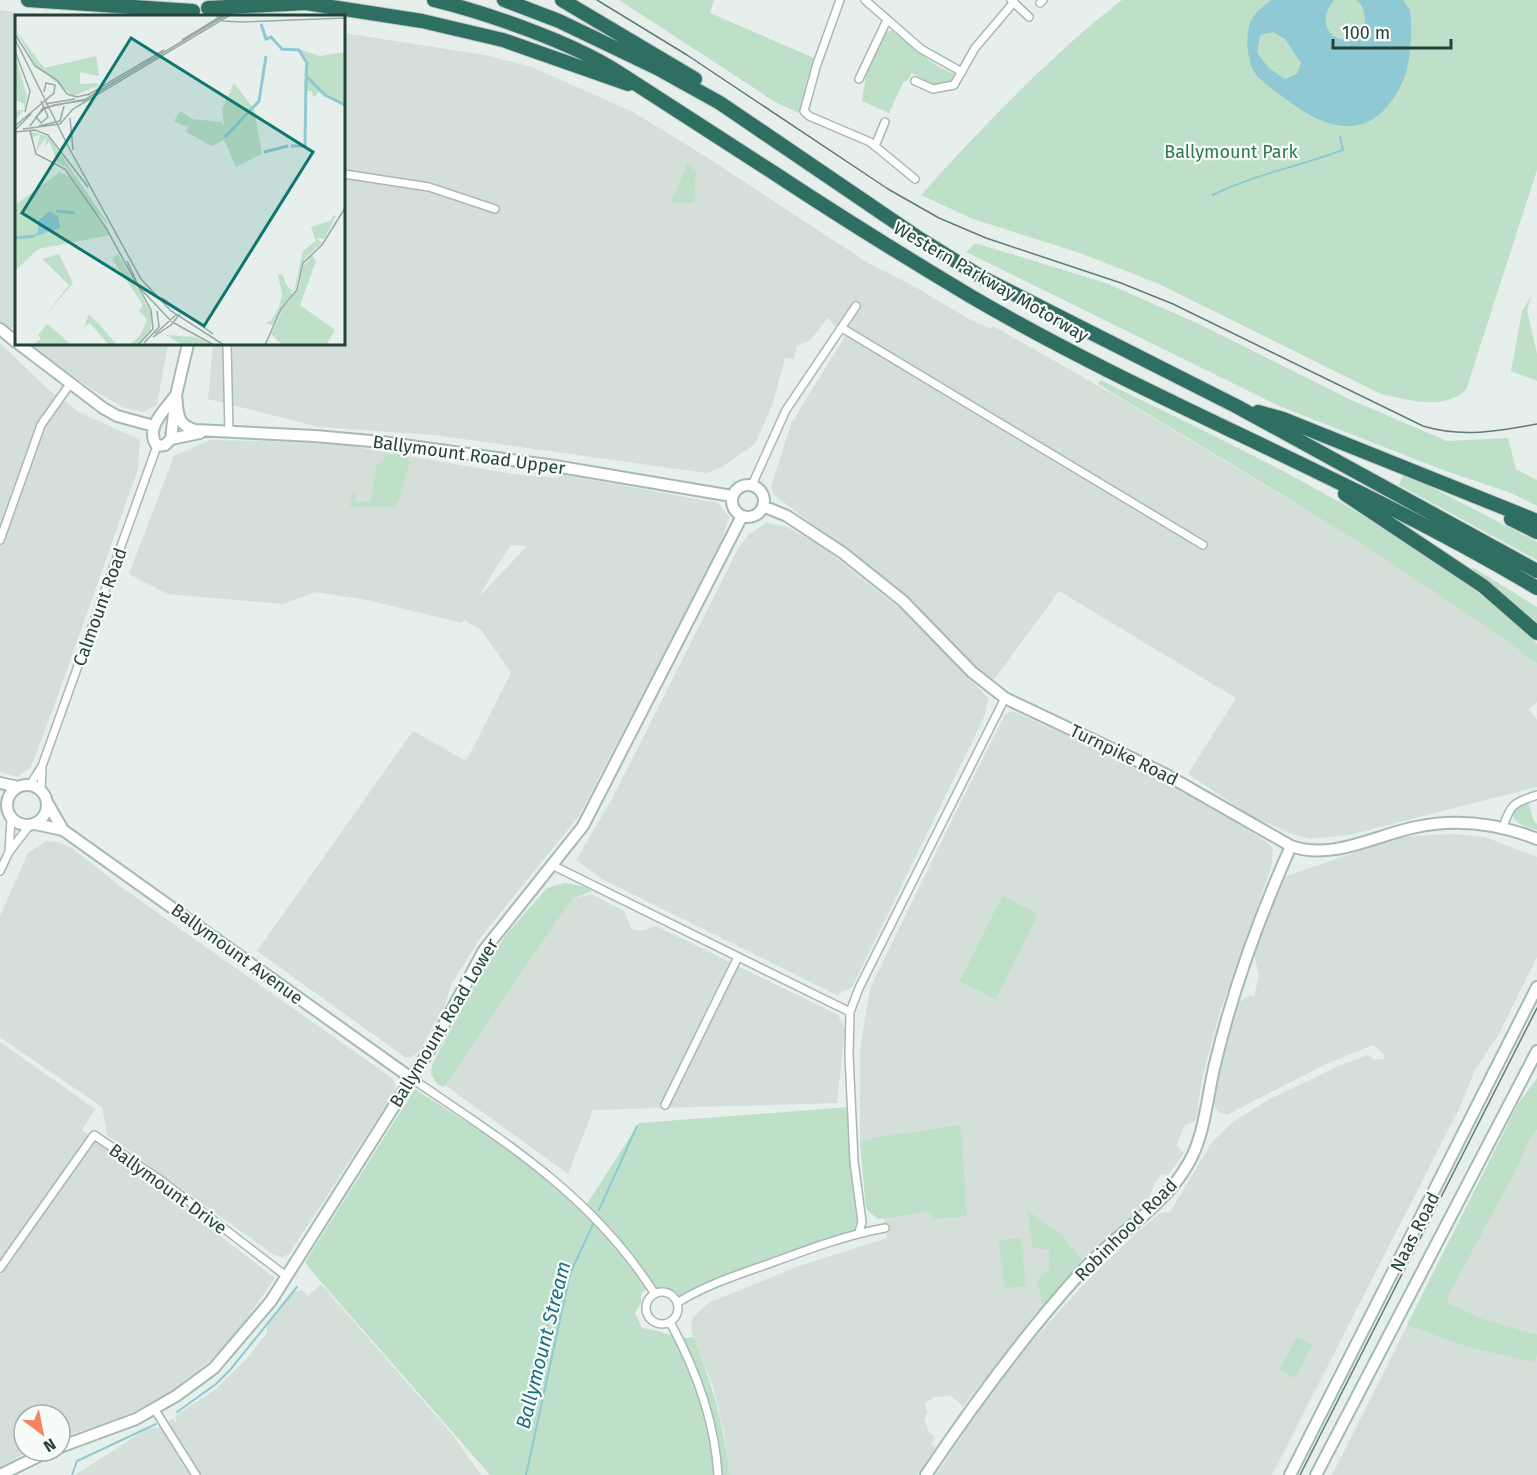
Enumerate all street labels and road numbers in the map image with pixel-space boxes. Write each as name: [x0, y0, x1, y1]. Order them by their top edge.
street label: Western Parkway Motorway: [889, 217, 1093, 347]
street label: Ballymount Road Upper: [371, 431, 567, 479]
street label: Calmount Road: [68, 545, 132, 669]
street label: Turnpike Road: [1066, 719, 1182, 791]
street label: Ballymount Avenue: [167, 899, 307, 1009]
street label: Ballymount Road Lower: [385, 935, 503, 1111]
street label: Ballymount Drive: [105, 1139, 231, 1239]
street label: Robinhood Road: [1070, 1174, 1182, 1286]
street label: Naas Road: [1386, 1189, 1444, 1275]

